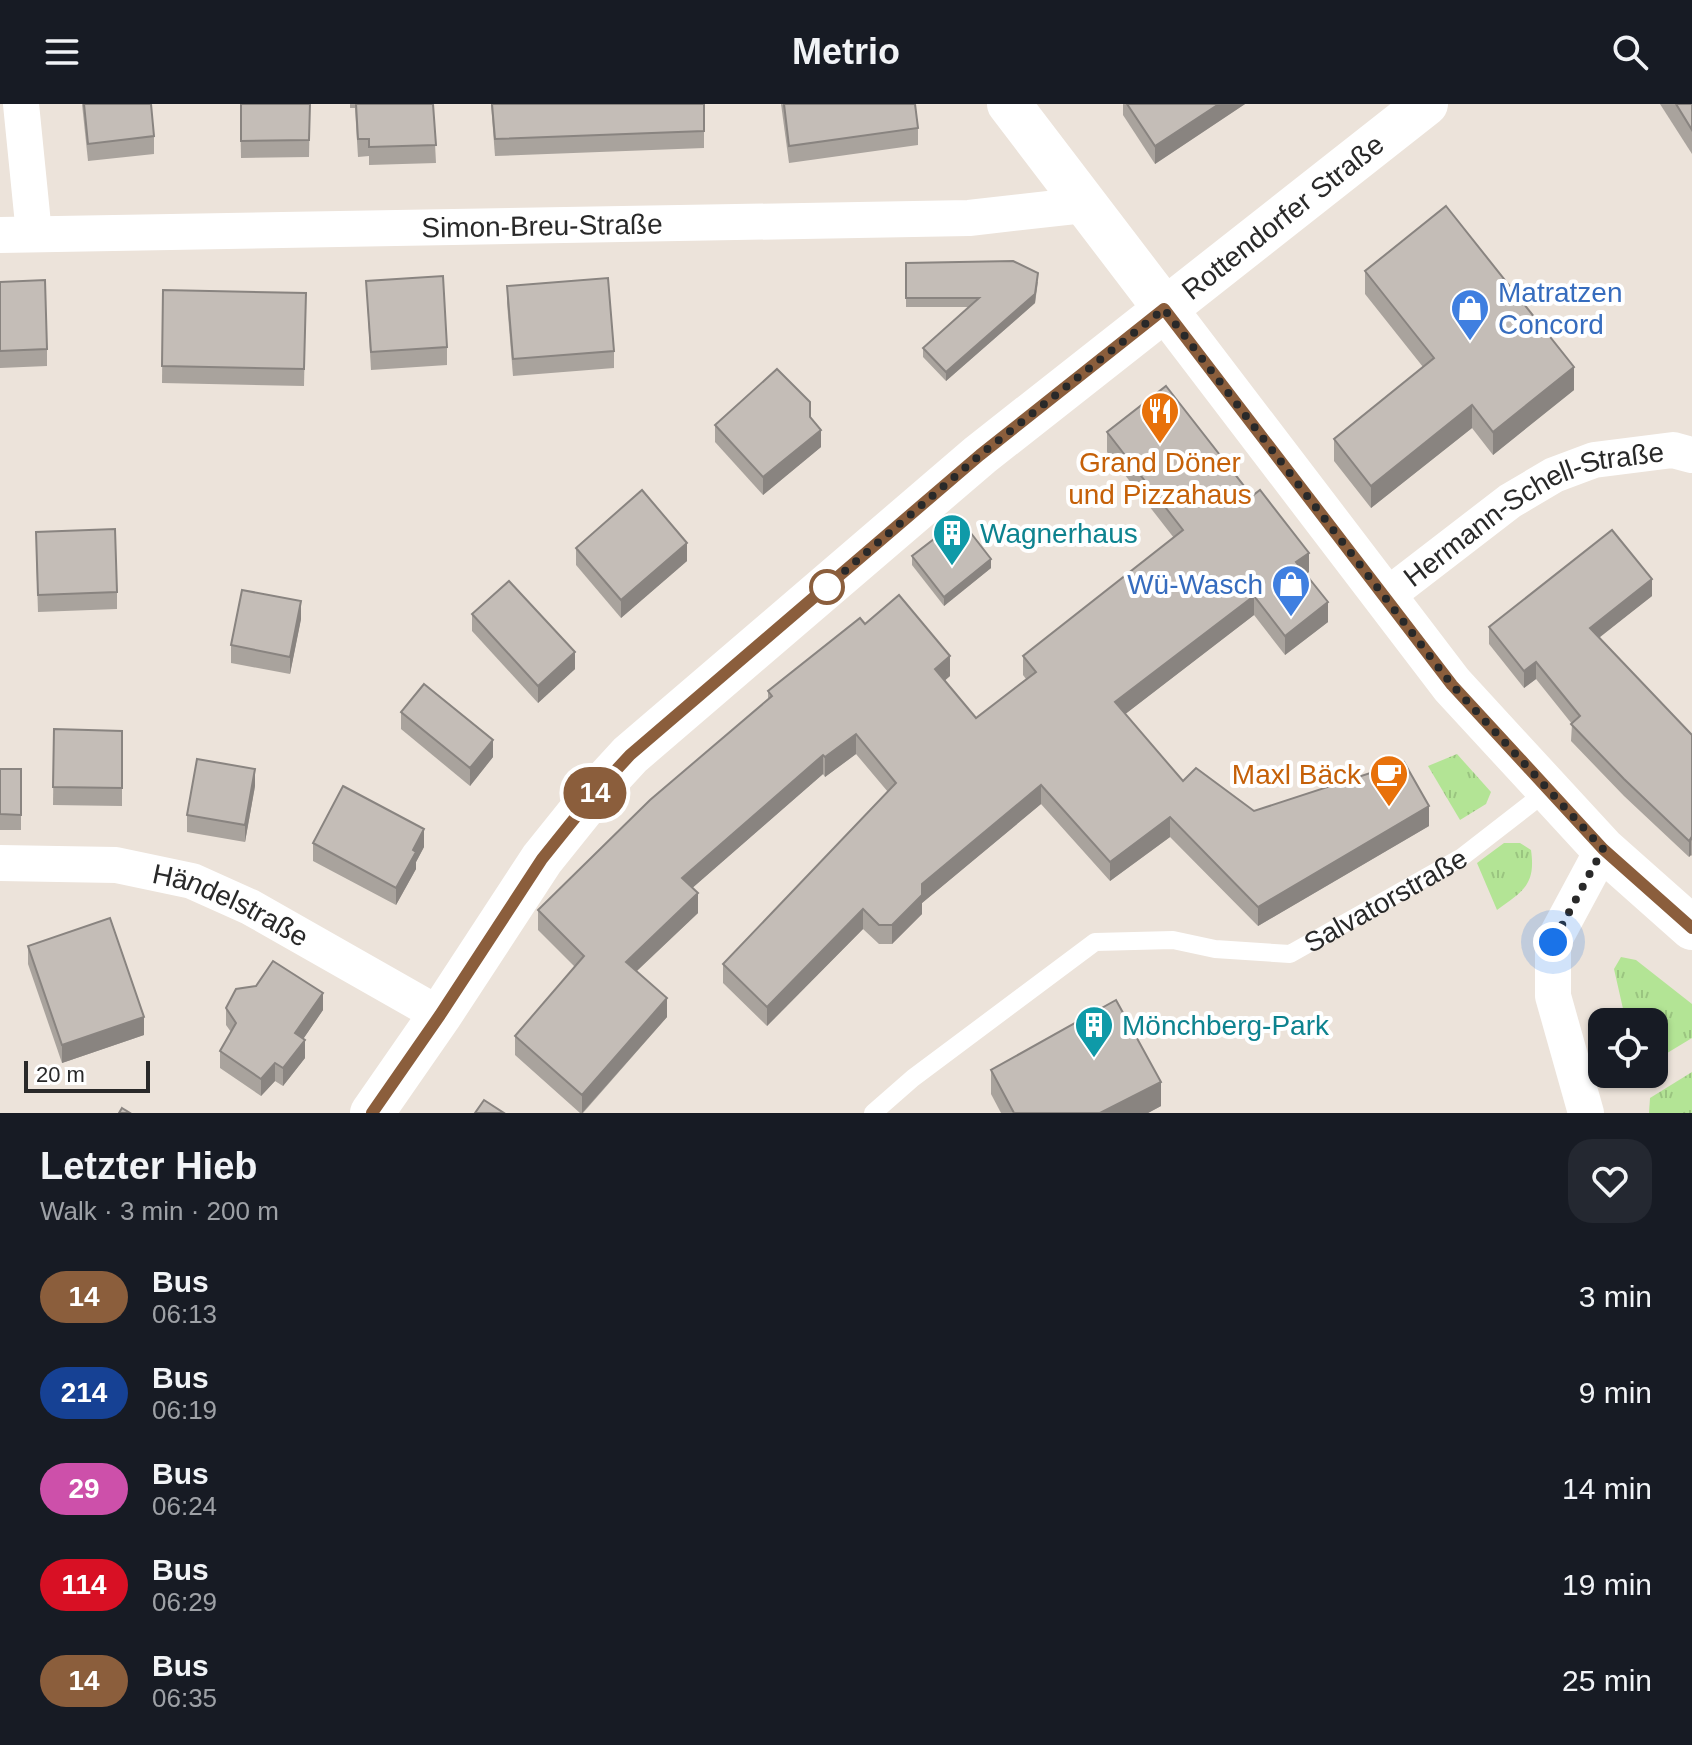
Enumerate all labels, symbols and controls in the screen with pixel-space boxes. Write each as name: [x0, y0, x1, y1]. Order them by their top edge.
icon: menu: [40, 30, 84, 74]
icon: search: [1608, 30, 1652, 74]
text: Metrio: [792, 31, 900, 72]
street label: Rottendorfer Straße: [1176, 128, 1389, 306]
street label: Simon-Breu-Straße: [421, 208, 663, 243]
place label: Matratzen Concord: [1498, 277, 1623, 340]
shop icon: Matratzen Concord: [1449, 287, 1491, 342]
restaurant icon: Grand Döner und Pizzahaus: [1139, 390, 1181, 445]
street label: Hermann-Schell-Straße: [1397, 436, 1666, 593]
place label: Grand Döner und Pizzahaus: [1068, 447, 1252, 510]
building icon: Wagnerhaus: [931, 512, 973, 567]
place label: Wagnerhaus: [980, 518, 1138, 549]
shop icon: Wü-Wasch: [1270, 563, 1312, 618]
place label: Wü-Wasch: [1127, 569, 1263, 600]
unlabelled marker: [810, 570, 844, 604]
cafe icon: Maxl Bäck: [1368, 753, 1410, 808]
place label: Maxl Bäck: [1232, 759, 1362, 790]
line badge: 14: [559, 767, 631, 819]
text: 14: [579, 777, 611, 808]
street label: Salvatorstraße: [1298, 842, 1472, 958]
street label: Händelstraße: [150, 858, 314, 953]
your location: [1533, 922, 1573, 962]
building icon: Mönchberg-Park: [1073, 1004, 1115, 1059]
map controls: [1588, 1008, 1668, 1088]
button: locate: [1588, 1008, 1668, 1088]
place label: Mönchberg-Park: [1122, 1010, 1330, 1041]
scale bar: [24, 1057, 150, 1093]
text: 20 m: [36, 1062, 85, 1087]
button: heart: [1568, 1139, 1652, 1223]
text: Letzter Hieb: [40, 1145, 257, 1187]
text: Walk · 3 min · 200 m: [40, 1196, 279, 1226]
text: Bus: [152, 1265, 209, 1298]
text: 3 min: [1579, 1280, 1652, 1313]
text: 14: [68, 1281, 100, 1312]
text: 06:13: [152, 1299, 217, 1329]
text: Bus: [152, 1361, 209, 1394]
text: 9 min: [1579, 1376, 1652, 1409]
text: 214: [61, 1377, 107, 1408]
text: 06:19: [152, 1395, 217, 1425]
text: Bus: [152, 1457, 209, 1490]
text: 14 min: [1562, 1472, 1652, 1505]
text: 29: [68, 1473, 100, 1504]
text: 06:24: [152, 1491, 217, 1521]
text: Bus: [152, 1553, 209, 1586]
text: 19 min: [1562, 1568, 1652, 1601]
text: 114: [61, 1569, 107, 1600]
text: 06:29: [152, 1587, 217, 1617]
text: Bus: [152, 1649, 209, 1682]
text: 25 min: [1562, 1664, 1652, 1697]
text: 14: [68, 1665, 100, 1696]
text: 06:35: [152, 1683, 217, 1713]

